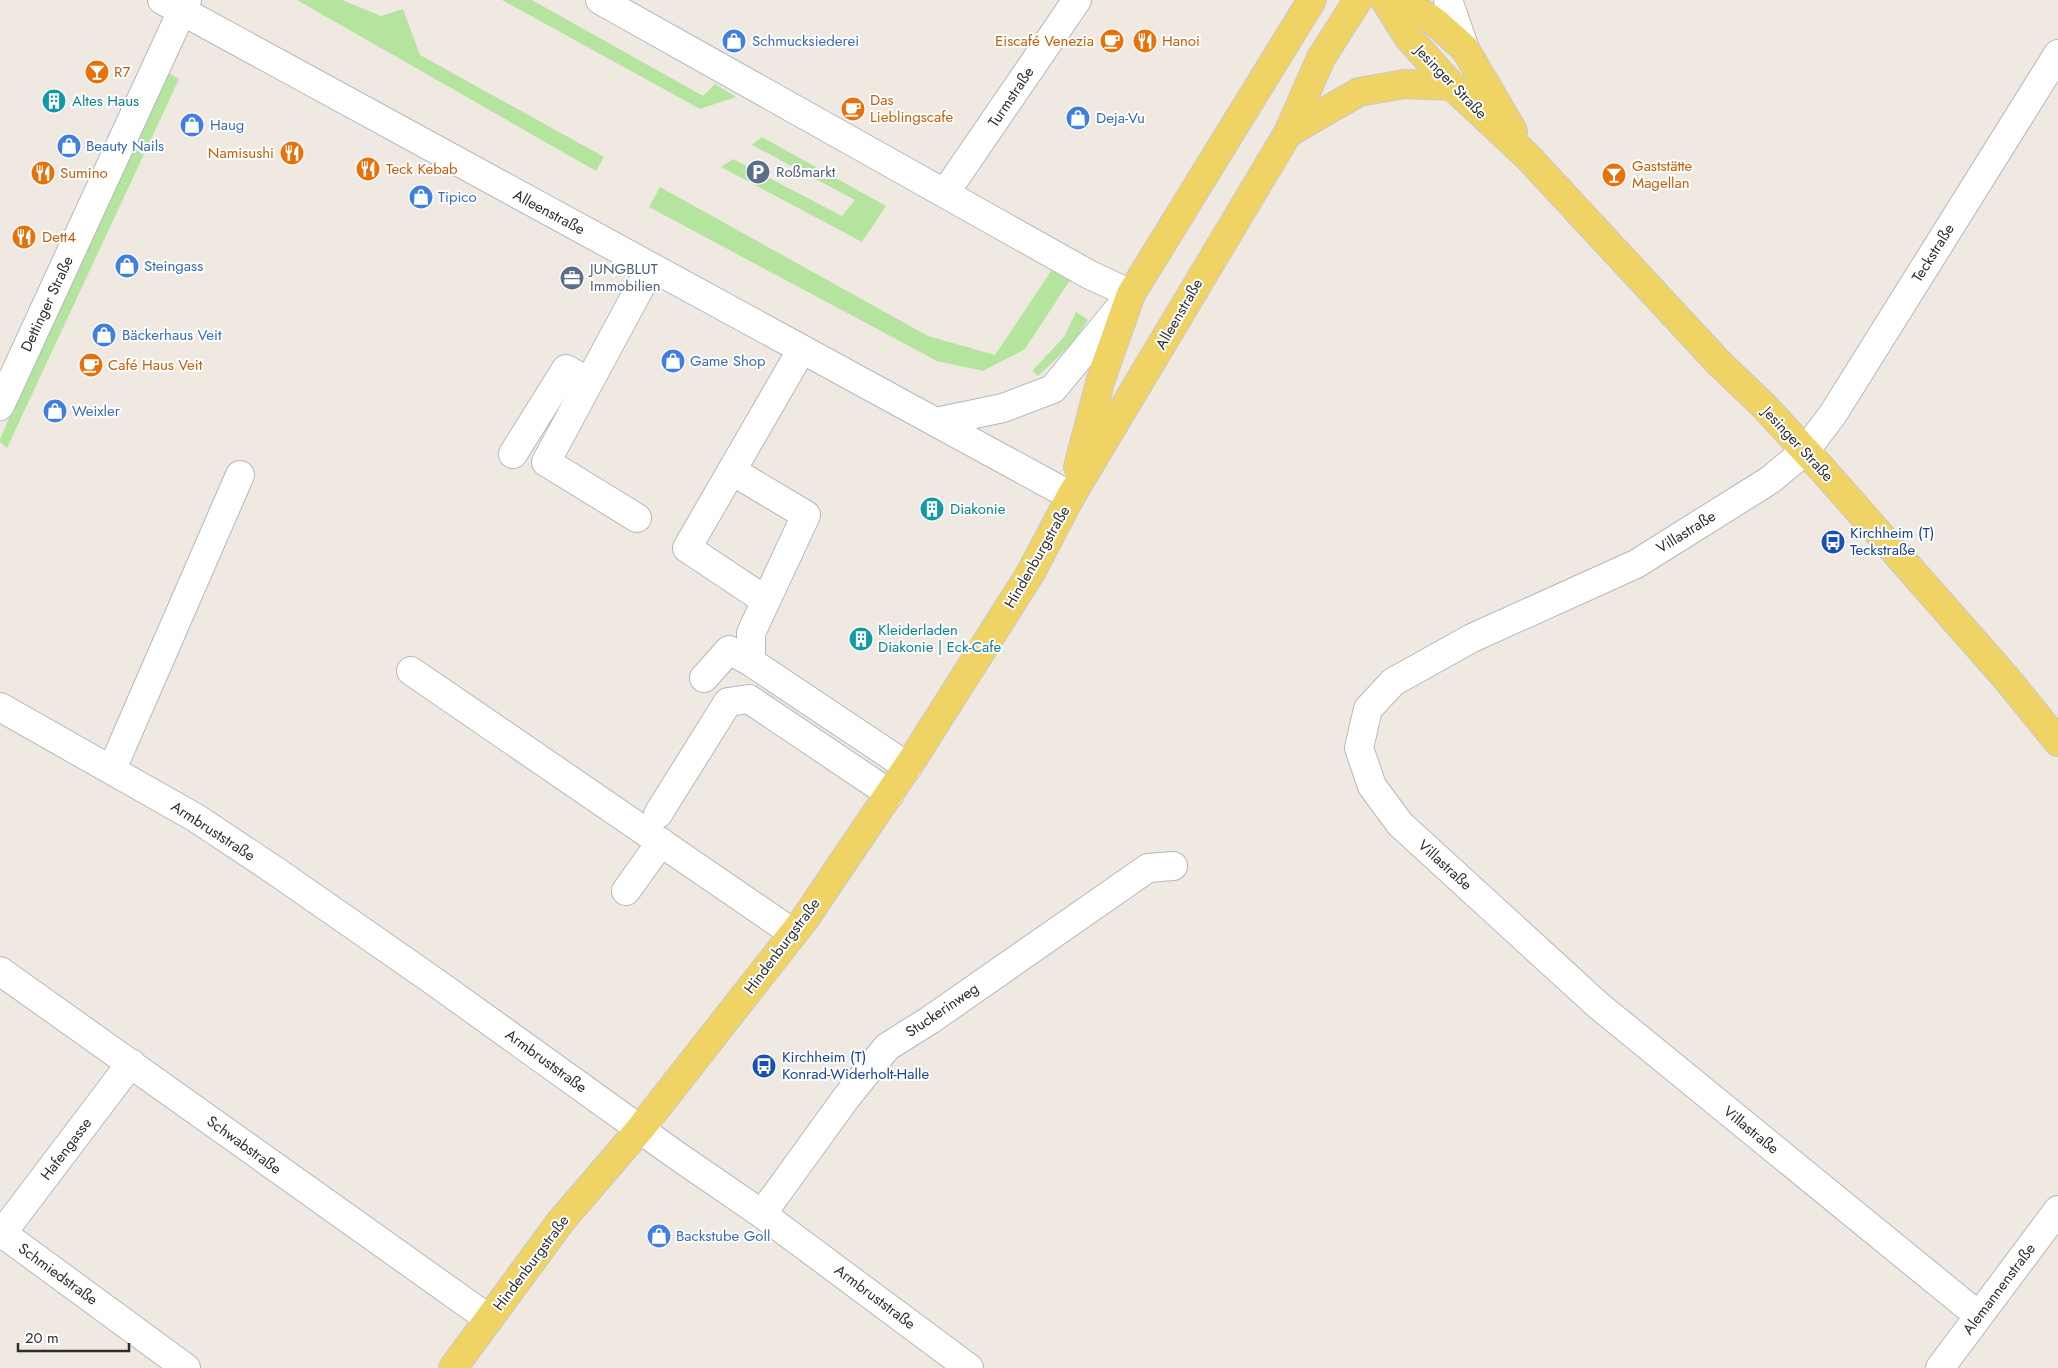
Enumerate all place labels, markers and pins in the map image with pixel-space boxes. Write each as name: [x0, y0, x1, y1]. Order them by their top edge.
shop icon: Schmucksiederei: [721, 28, 747, 54]
cafe icon: Eiscafé Venezia: [1099, 28, 1125, 54]
restaurant icon: Hanoi: [1132, 28, 1158, 54]
place label: Schmucksiederei: [752, 30, 859, 52]
place label: Eiscafé Venezia: [995, 30, 1094, 52]
place label: Hanoi: [1162, 30, 1200, 52]
bar icon: R7: [84, 59, 110, 85]
place label: R7: [114, 61, 130, 83]
building icon: Altes Haus: [41, 88, 67, 114]
place label: Das Lieblingscafe: [870, 89, 953, 128]
place label: Altes Haus: [72, 90, 139, 112]
cafe icon: Das Lieblingscafe: [840, 96, 866, 122]
shop icon: Deja-Vu: [1065, 105, 1091, 131]
place label: Deja-Vu: [1096, 107, 1145, 129]
shop icon: Haug: [179, 112, 205, 138]
place label: Haug: [210, 114, 244, 136]
shop icon: Beauty Nails: [56, 133, 82, 159]
place label: Beauty Nails: [86, 135, 164, 157]
restaurant icon: Namisushi: [279, 140, 305, 166]
place label: Namisushi: [208, 142, 274, 164]
place label: Gaststätte Magellan: [1632, 155, 1693, 194]
restaurant icon: Teck Kebab: [355, 156, 381, 182]
place label: Teck Kebab: [386, 158, 458, 180]
parking icon: Roßmarkt: [745, 159, 771, 185]
restaurant icon: Sumino: [30, 160, 56, 186]
place label: Roßmarkt: [776, 161, 836, 183]
place label: Sumino: [60, 162, 108, 184]
bar icon: Gaststätte Magellan: [1601, 162, 1627, 188]
shop icon: Tipico: [408, 184, 434, 210]
place label: Tipico: [438, 186, 477, 208]
restaurant icon: Dett4: [11, 224, 37, 250]
place label: Dett4: [42, 226, 76, 248]
shop icon: Steingass: [114, 253, 140, 279]
place label: Steingass: [144, 255, 203, 277]
place label: JUNGBLUT Immobilien: [588, 258, 661, 297]
office icon: JUNGBLUT Immobilien: [559, 265, 585, 291]
shop icon: Bäckerhaus Veit: [91, 322, 117, 348]
place label: Bäckerhaus Veit: [122, 324, 222, 346]
shop icon: Game Shop: [660, 348, 686, 374]
place label: Game Shop: [690, 350, 766, 372]
cafe icon: Café Haus Veit: [78, 352, 104, 378]
place label: Café Haus Veit: [108, 354, 203, 376]
shop icon: Weixler: [42, 398, 68, 424]
place label: Weixler: [72, 400, 121, 422]
building icon: Diakonie: [919, 496, 945, 522]
place label: Diakonie: [950, 498, 1006, 520]
place label: Kirchheim (T) Teckstraße: [1850, 522, 1934, 561]
bus stop icon: Kirchheim (T) Teckstraße: [1820, 529, 1846, 555]
place label: Kleiderladen Diakonie | Eck-Cafe: [878, 619, 1001, 658]
building icon: Kleiderladen Diakonie | Eck-Cafe: [848, 626, 874, 652]
place label: Kirchheim (T) Konrad-Widerholt-Halle: [782, 1046, 929, 1085]
bus stop icon: Kirchheim (T) Konrad-Widerholt-Halle: [751, 1053, 777, 1079]
shop icon: Backstube Goll: [646, 1223, 672, 1249]
place label: Backstube Goll: [676, 1225, 770, 1247]

